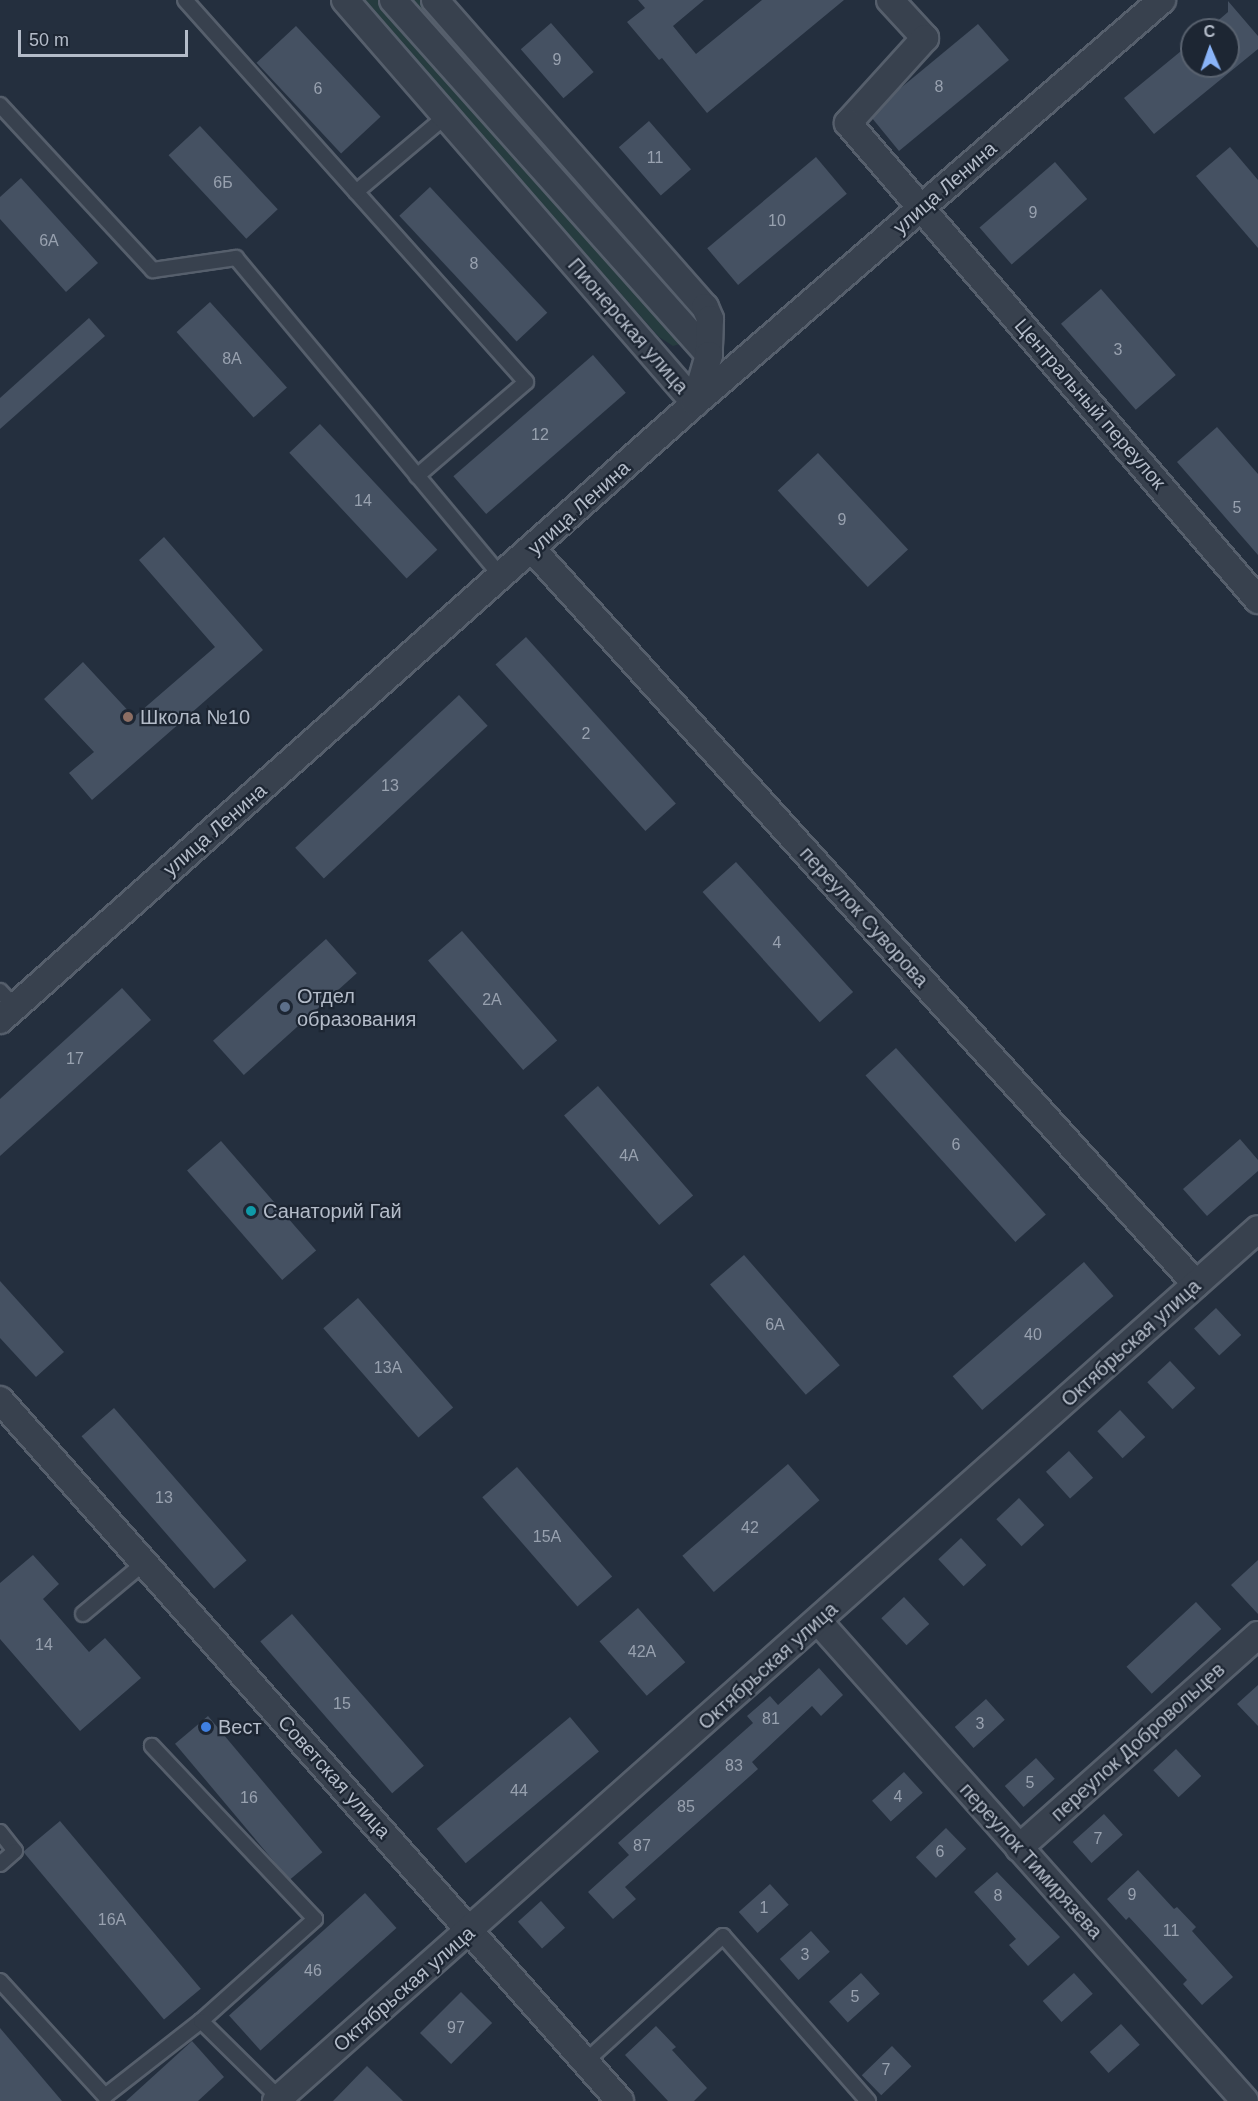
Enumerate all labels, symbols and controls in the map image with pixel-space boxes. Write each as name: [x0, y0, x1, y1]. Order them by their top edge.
scale bar: [21, 18, 190, 56]
north arrow: [1180, 18, 1240, 78]
text: С: [1203, 23, 1215, 40]
text: 50 m: [29, 30, 69, 50]
house number: 9: [553, 50, 561, 70]
house number: 8: [935, 77, 943, 97]
house number: 6: [314, 79, 322, 99]
street label: улица Ленина: [888, 137, 1002, 239]
house number: 11: [647, 148, 663, 168]
house number: 6Б: [213, 173, 233, 193]
house number: 9: [1029, 203, 1037, 223]
house number: 10: [768, 211, 786, 231]
house number: 6А: [39, 231, 59, 251]
street label: Пионерская улица: [563, 253, 693, 399]
house number: 8: [470, 254, 478, 274]
street label: Центральный переулок: [1009, 314, 1171, 494]
house number: 3: [1114, 340, 1122, 360]
house number: 8А: [222, 349, 242, 369]
house number: 12: [531, 425, 549, 445]
street label: улица Ленина: [523, 456, 635, 560]
house number: 14: [354, 491, 372, 511]
house number: 5: [1233, 498, 1241, 518]
house number: 9: [838, 510, 846, 530]
place label: Школа №10: [140, 705, 250, 729]
marker: Школа №10: [121, 710, 135, 724]
house number: 2: [582, 724, 590, 744]
house number: 13: [381, 776, 399, 796]
street label: улица Ленина: [158, 779, 272, 881]
street label: переулок Суворова: [795, 842, 933, 992]
house number: 4: [773, 933, 781, 953]
place label: Отдел образования: [297, 984, 416, 1031]
house number: 2А: [482, 990, 502, 1010]
marker: Отдел образования: [278, 1000, 292, 1014]
house number: 17: [66, 1049, 84, 1069]
house number: 6: [952, 1135, 960, 1155]
house number: 4А: [619, 1146, 639, 1166]
place label: Санаторий Гай: [263, 1199, 402, 1223]
marker: Санаторий Гай: [244, 1204, 258, 1218]
street label: Октябрьская улица: [1056, 1274, 1206, 1412]
house number: 6А: [765, 1315, 785, 1335]
house number: 40: [1024, 1325, 1042, 1345]
house number: 13А: [374, 1358, 402, 1378]
house number: 13: [155, 1488, 173, 1508]
house number: 42: [741, 1518, 759, 1538]
house number: 15А: [533, 1527, 561, 1547]
street label: Октябрьская улица: [693, 1597, 843, 1735]
house number: 14: [35, 1635, 53, 1655]
house number: 42А: [628, 1642, 656, 1662]
street label: переулок Добровольцев: [1046, 1658, 1230, 1826]
house number: 15: [333, 1694, 351, 1714]
house number: 81: [762, 1709, 780, 1729]
street label: Советская улица: [273, 1711, 395, 1843]
house number: 3: [976, 1714, 984, 1734]
place label: Вест: [218, 1715, 262, 1739]
marker: Вест: [199, 1720, 213, 1734]
house number: 83: [725, 1756, 743, 1776]
house number: 5: [1026, 1773, 1034, 1793]
street label: переулок Тимирязева: [955, 1778, 1107, 1944]
house number: 44: [510, 1781, 528, 1801]
house number: 4: [894, 1787, 902, 1807]
house number: 16: [240, 1788, 258, 1808]
house number: 85: [677, 1797, 695, 1817]
house number: 7: [1094, 1829, 1102, 1849]
house number: 87: [633, 1836, 651, 1856]
house number: 6: [936, 1842, 944, 1862]
house number: 9: [1128, 1885, 1136, 1905]
house number: 8: [994, 1886, 1002, 1906]
house number: 1: [760, 1898, 768, 1918]
house number: 16А: [98, 1910, 126, 1930]
street label: Октябрьская улица: [329, 1921, 479, 2057]
house number: 11: [1163, 1921, 1179, 1941]
house number: 3: [801, 1945, 809, 1965]
house number: 46: [304, 1961, 322, 1981]
house number: 5: [851, 1987, 859, 2007]
house number: 97: [447, 2018, 465, 2038]
house number: 7: [882, 2060, 890, 2080]

